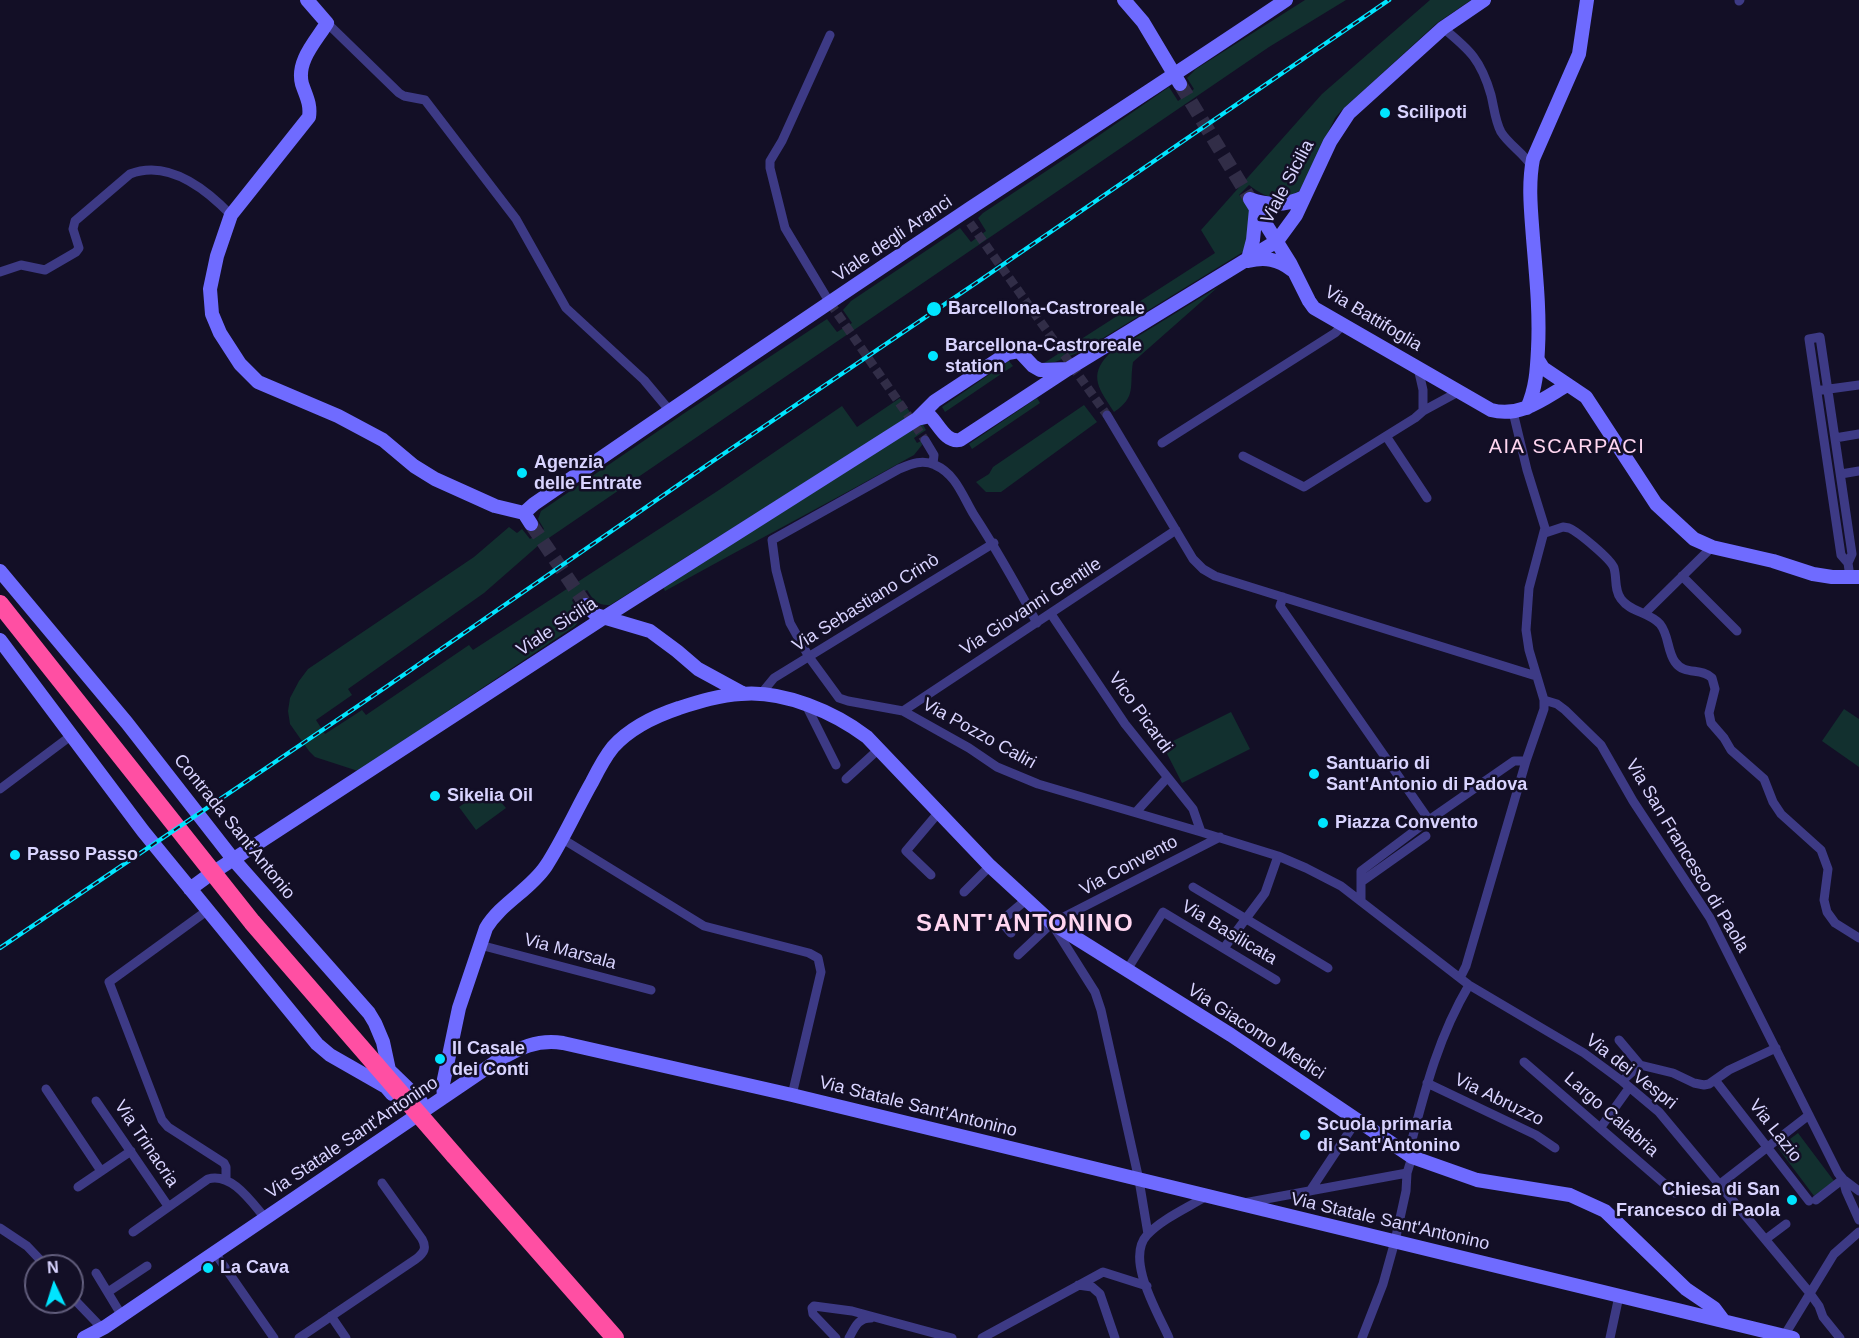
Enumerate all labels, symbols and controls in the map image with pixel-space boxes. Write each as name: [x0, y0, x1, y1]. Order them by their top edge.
place label: Scilipoti: [1397, 102, 1467, 124]
marker: Scilipoti: [1378, 106, 1392, 120]
street label: Viale Sicilia: [1257, 136, 1319, 228]
street label: Viale degli Aranci: [829, 191, 957, 287]
street label: Via Battifoglia: [1320, 281, 1426, 357]
place label: Barcellona-Castroreale: [948, 298, 1145, 320]
marker: Barcellona-Castroreale: [925, 300, 943, 318]
place label: Barcellona-Castroreale station: [945, 335, 1142, 378]
marker: Barcellona-Castroreale station: [926, 349, 940, 363]
district label: AIA SCARPACI: [1489, 435, 1645, 459]
place label: Agenzia delle Entrate: [534, 452, 642, 494]
marker: Agenzia delle Entrate: [515, 466, 529, 480]
street label: Via Sebastiano Crinò: [789, 549, 943, 657]
street label: Via Giovanni Gentile: [956, 553, 1106, 661]
street label: Viale Sicilia: [513, 593, 601, 661]
street label: Vico Picardi: [1103, 668, 1177, 758]
street label: Via Pozzo Caliri: [918, 694, 1040, 774]
street label: Contrada Sant'Antonio: [169, 750, 299, 904]
place label: Santuario di Sant'Antonio di Padova: [1326, 753, 1527, 795]
street label: Via San Francesco di Paola: [1621, 755, 1753, 957]
marker: Santuario di Sant'Antonio di Padova: [1307, 767, 1321, 781]
place label: Sikelia Oil: [447, 785, 533, 807]
marker: Sikelia Oil: [428, 789, 442, 803]
place label: Piazza Convento: [1335, 812, 1478, 834]
marker: Piazza Convento: [1316, 816, 1330, 830]
street label: Via Convento: [1076, 831, 1182, 901]
place label: Passo Passo: [27, 844, 138, 866]
marker: Passo Passo: [8, 848, 22, 862]
street label: Via Basilicata: [1177, 896, 1281, 970]
district label: SANT'ANTONINO: [916, 910, 1134, 938]
street label: Via Marsala: [521, 929, 619, 975]
street label: Via Giacomo Medici: [1183, 979, 1329, 1085]
street label: Via dei Vespri: [1581, 1030, 1681, 1114]
place label: Il Casale dei Conti: [452, 1038, 529, 1080]
marker: Il Casale dei Conti: [433, 1052, 447, 1066]
street label: Largo Calabria: [1559, 1068, 1663, 1162]
street label: Via Abruzzo: [1451, 1069, 1547, 1131]
street label: Via Statale Sant'Antonino: [262, 1072, 442, 1204]
street label: Via Statale Sant'Antonino: [817, 1072, 1019, 1142]
street label: Via Lazio: [1744, 1095, 1806, 1167]
street label: Via Trinacria: [109, 1096, 183, 1192]
place label: Scuola primaria di Sant'Antonino: [1317, 1114, 1460, 1156]
marker: Scuola primaria di Sant'Antonino: [1298, 1128, 1312, 1142]
place label: Chiesa di San Francesco di Paola: [1616, 1179, 1780, 1222]
street label: Via Statale Sant'Antonino: [1289, 1189, 1491, 1255]
marker: Chiesa di San Francesco di Paola: [1785, 1193, 1799, 1207]
north arrow: [24, 1254, 84, 1314]
place label: La Cava: [220, 1257, 289, 1279]
text: N: [46, 1259, 59, 1276]
marker: La Cava: [201, 1261, 215, 1275]

